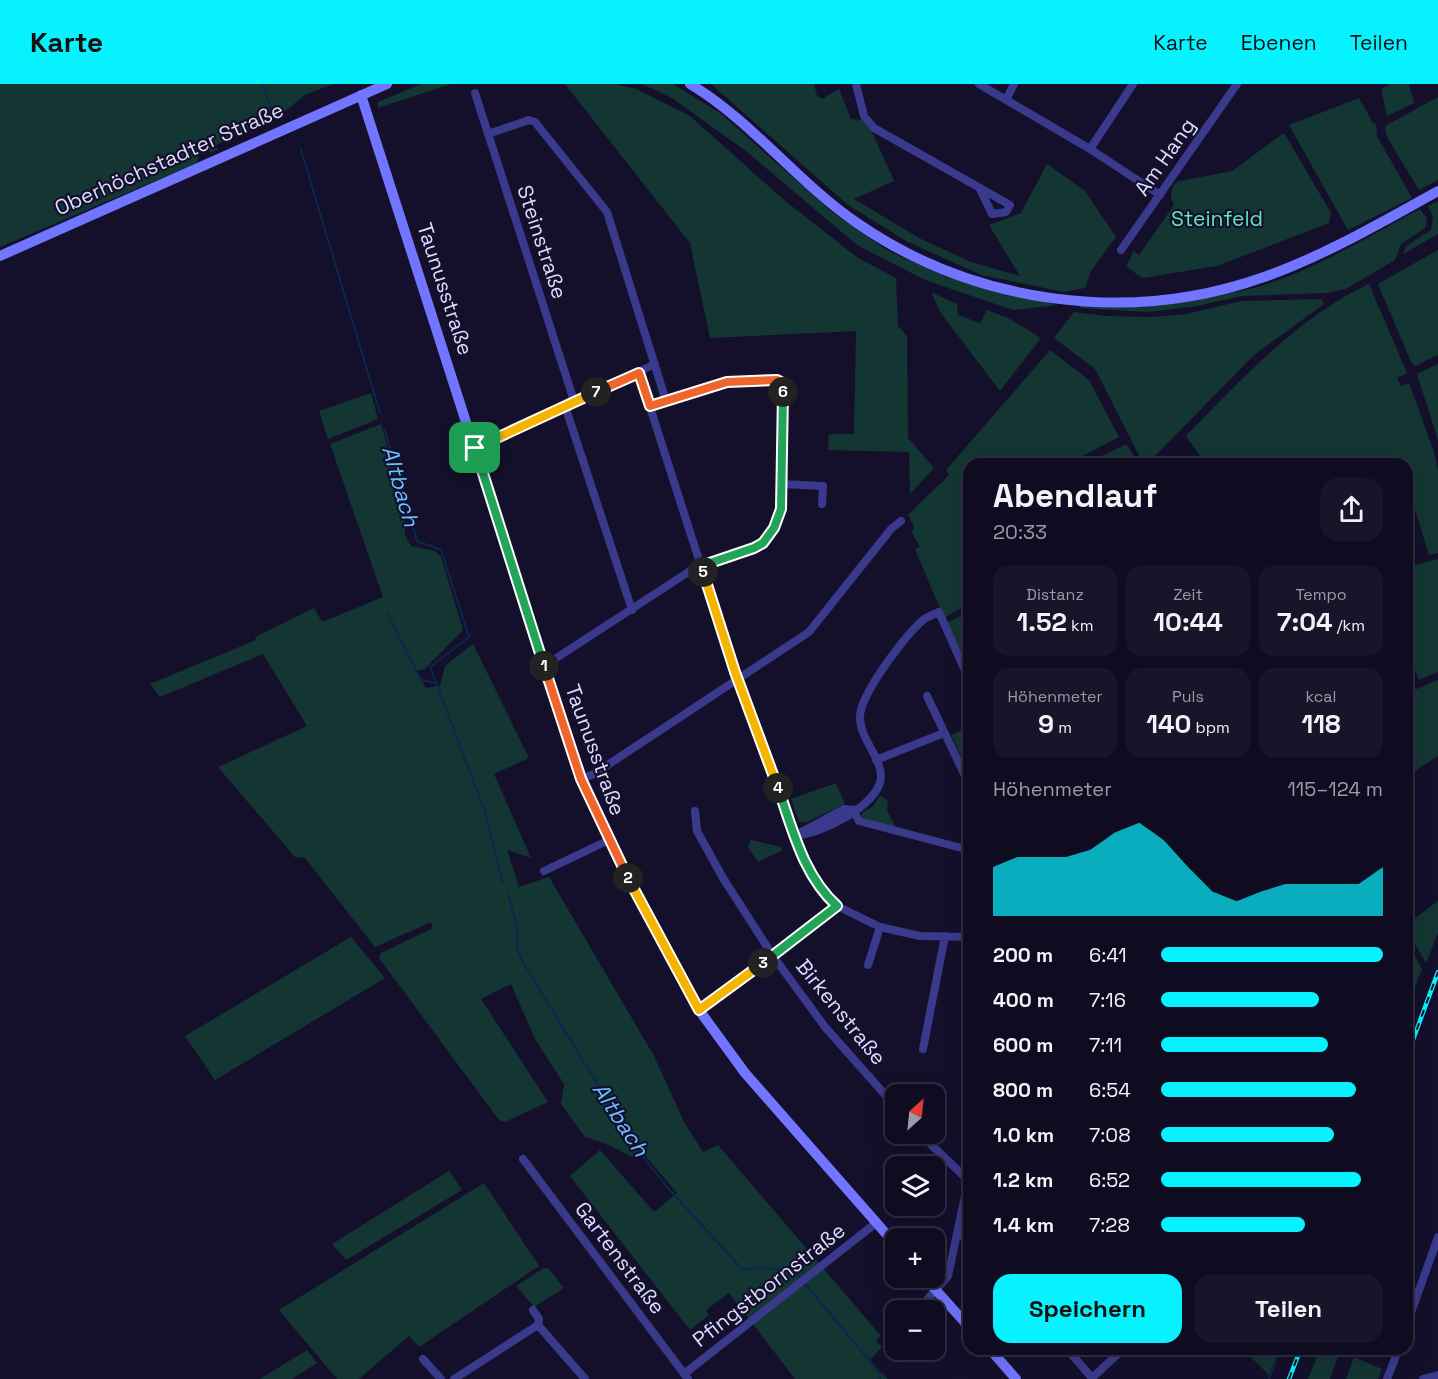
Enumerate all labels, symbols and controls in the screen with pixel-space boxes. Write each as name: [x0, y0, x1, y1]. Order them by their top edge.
text: Karte: [30, 24, 103, 60]
text: Karte: [1153, 29, 1208, 56]
text: Ebenen: [1241, 29, 1317, 56]
text: Teilen: [1350, 29, 1408, 56]
street label: Oberhöchstadter Straße: [50, 96, 287, 221]
street label: Am Hang: [1128, 113, 1201, 201]
street label: Steinstraße: [511, 181, 574, 302]
park label: Steinfeld: [1171, 205, 1263, 232]
street label: Taunusstraße: [411, 219, 480, 358]
pin: 7: [581, 377, 611, 407]
pin: 6: [768, 377, 798, 407]
text: 7: [592, 381, 600, 402]
text: 6: [778, 381, 788, 402]
pin: [449, 422, 500, 473]
icon: arrive: [458, 431, 491, 464]
water label: Altbach: [376, 442, 426, 530]
text: Abendlauf: [993, 475, 1158, 517]
button: share: [1320, 478, 1383, 541]
text: 20:33: [993, 519, 1047, 545]
pin: 5: [688, 557, 718, 587]
text: 5: [698, 561, 708, 582]
text: Distanz: [1026, 584, 1084, 605]
text: Zeit: [1173, 584, 1203, 605]
text: Tempo: [1295, 584, 1347, 605]
text: 1.52: [1017, 605, 1067, 639]
text: 10:44: [1153, 605, 1223, 639]
text: 7:04: [1277, 605, 1333, 639]
text: km: [1067, 615, 1093, 636]
text: /km: [1333, 615, 1365, 636]
pin: 1: [529, 651, 559, 681]
text: 1: [540, 655, 548, 676]
street label: Taunusstraße: [559, 681, 632, 819]
text: Höhenmeter: [1008, 686, 1102, 707]
text: Puls: [1172, 686, 1204, 707]
text: kcal: [1306, 686, 1336, 707]
text: 9: [1038, 707, 1054, 741]
text: 140: [1146, 707, 1191, 741]
text: 118: [1301, 707, 1341, 741]
text: m: [1054, 717, 1072, 738]
text: bpm: [1191, 717, 1230, 738]
pin: 4: [763, 773, 793, 803]
text: Höhenmeter: [993, 776, 1112, 802]
text: 115–124 m: [1287, 776, 1383, 802]
text: 4: [773, 777, 783, 798]
pin: 2: [613, 863, 643, 893]
text: 2: [623, 867, 633, 888]
text: 200 m: [993, 942, 1053, 968]
text: 6:41: [1089, 942, 1127, 968]
pin: 3: [748, 948, 778, 978]
text: 3: [758, 952, 768, 973]
street label: Birkenstraße: [790, 953, 892, 1070]
text: 400 m: [993, 987, 1054, 1013]
text: 7:16: [1089, 987, 1126, 1013]
text: 600 m: [993, 1032, 1053, 1058]
text: 7:11: [1089, 1032, 1122, 1058]
water label: Altbach: [587, 1077, 655, 1162]
text: 800 m: [993, 1077, 1053, 1103]
text: 6:54: [1089, 1077, 1131, 1103]
north arrow: [885, 1084, 945, 1144]
map controls: [885, 1084, 945, 1360]
text: 1.0 km: [993, 1122, 1054, 1148]
text: 7:08: [1089, 1122, 1131, 1148]
button: layers: [885, 1156, 945, 1216]
text: 1.2 km: [993, 1167, 1053, 1193]
text: 6:52: [1089, 1167, 1130, 1193]
street label: Gartenstraße: [569, 1196, 672, 1319]
text: 1.4 km: [993, 1212, 1054, 1238]
text: 7:28: [1089, 1212, 1130, 1238]
street label: Pfingstbornstraße: [687, 1217, 850, 1353]
button: +: [885, 1228, 945, 1288]
button: Speichern: [993, 1274, 1182, 1343]
button: Teilen: [1194, 1274, 1383, 1343]
button: −: [885, 1300, 945, 1360]

